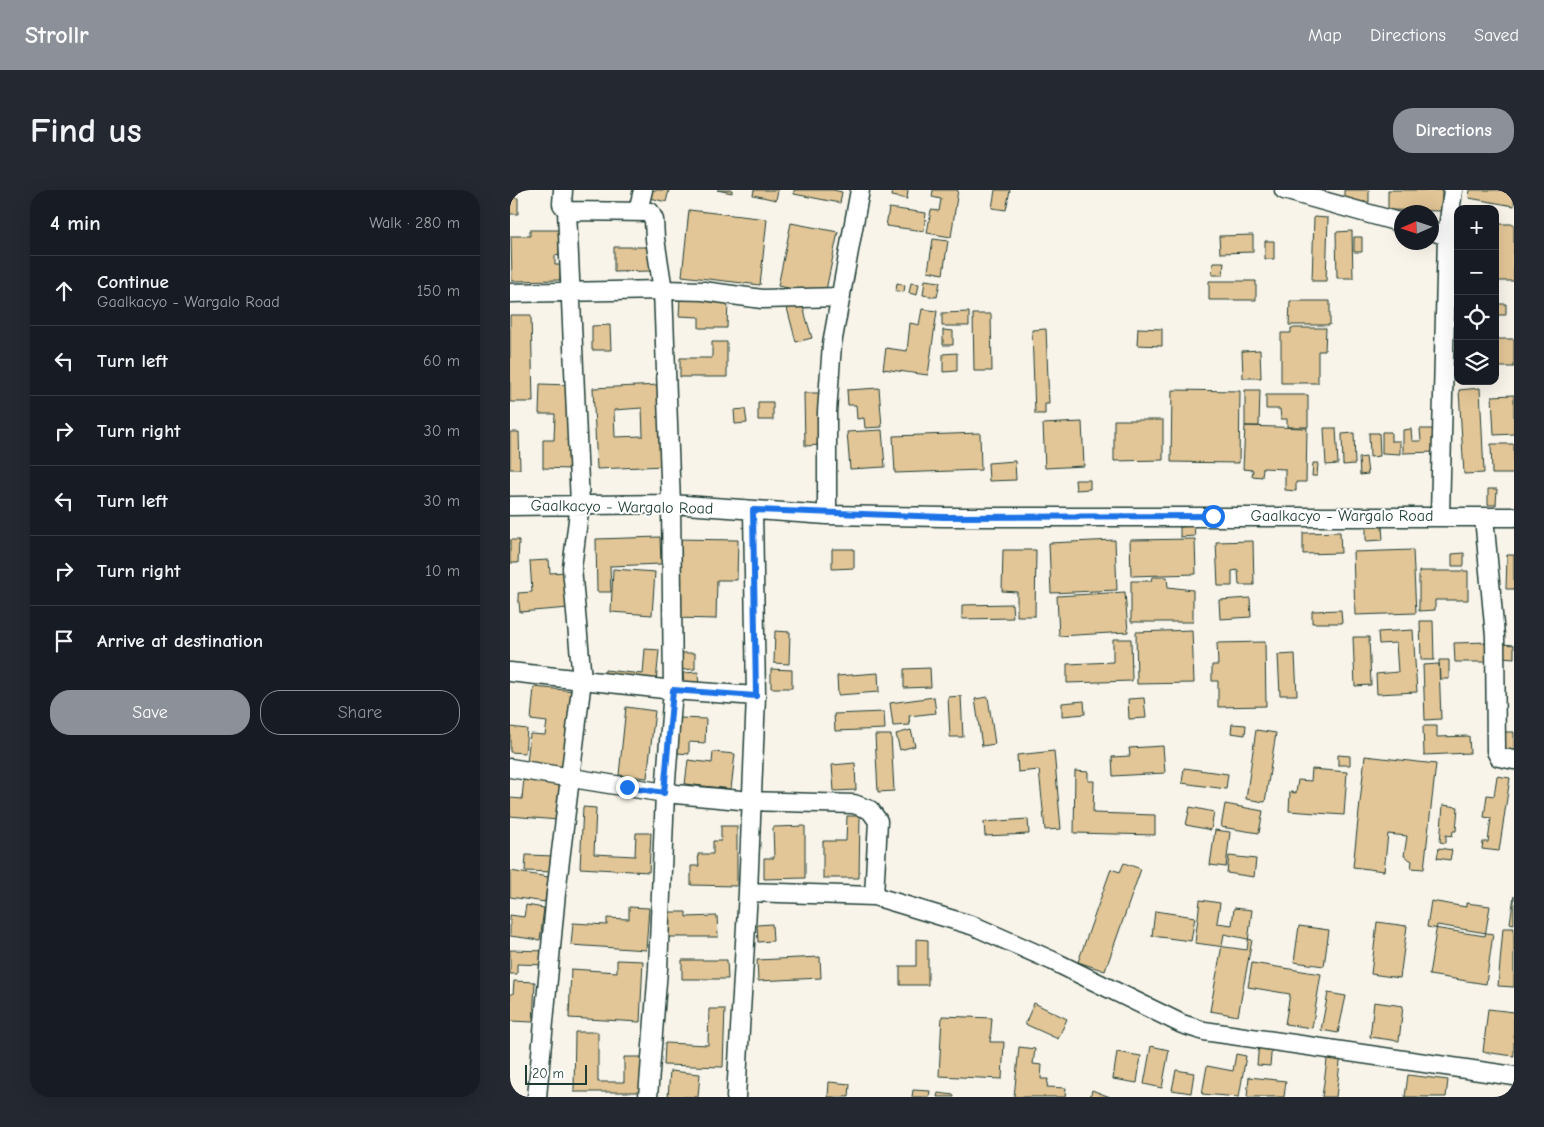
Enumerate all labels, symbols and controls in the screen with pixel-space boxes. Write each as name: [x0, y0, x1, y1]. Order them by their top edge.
text: Strollr: [25, 21, 89, 49]
text: Map: [1308, 25, 1342, 46]
text: Directions: [1370, 25, 1446, 46]
text: Saved: [1474, 25, 1519, 46]
button: Directions: [1393, 108, 1514, 153]
text: Find us: [30, 110, 142, 151]
north arrow: [1394, 205, 1439, 250]
map controls: [1454, 205, 1499, 385]
button: +: [1454, 205, 1499, 250]
text: 4 min: [50, 211, 101, 235]
text: Walk · 280 m: [369, 214, 460, 232]
button: −: [1454, 250, 1499, 295]
text: Continue: [97, 271, 169, 293]
icon: ahead: [50, 277, 78, 305]
text: 150 m: [417, 282, 460, 300]
text: Gaalkacyo - Wargalo Road: [97, 293, 280, 311]
button: locate: [1454, 295, 1499, 340]
button: layers: [1454, 340, 1499, 385]
icon: left: [50, 347, 78, 375]
text: Turn left: [97, 350, 168, 372]
text: 60 m: [423, 352, 460, 370]
icon: right: [50, 417, 78, 445]
text: Turn right: [97, 420, 181, 442]
text: 30 m: [424, 422, 460, 440]
icon: left: [50, 487, 78, 515]
text: Turn left: [97, 490, 168, 512]
text: 30 m: [424, 492, 460, 510]
street label: Gaalkacyo - Wargalo Road: [530, 496, 714, 518]
route start: [1202, 505, 1225, 528]
street label: Gaalkacyo - Wargalo Road: [1251, 507, 1433, 525]
icon: right: [50, 557, 78, 585]
text: Turn right: [97, 560, 181, 582]
text: 10 m: [425, 562, 460, 580]
icon: arrive: [50, 627, 78, 655]
text: Arrive at destination: [97, 630, 263, 652]
button: Save: [50, 690, 250, 735]
button: Share: [260, 690, 460, 735]
route end: [616, 776, 639, 799]
scale bar: [525, 1062, 588, 1085]
text: 20 m: [532, 1065, 564, 1082]

